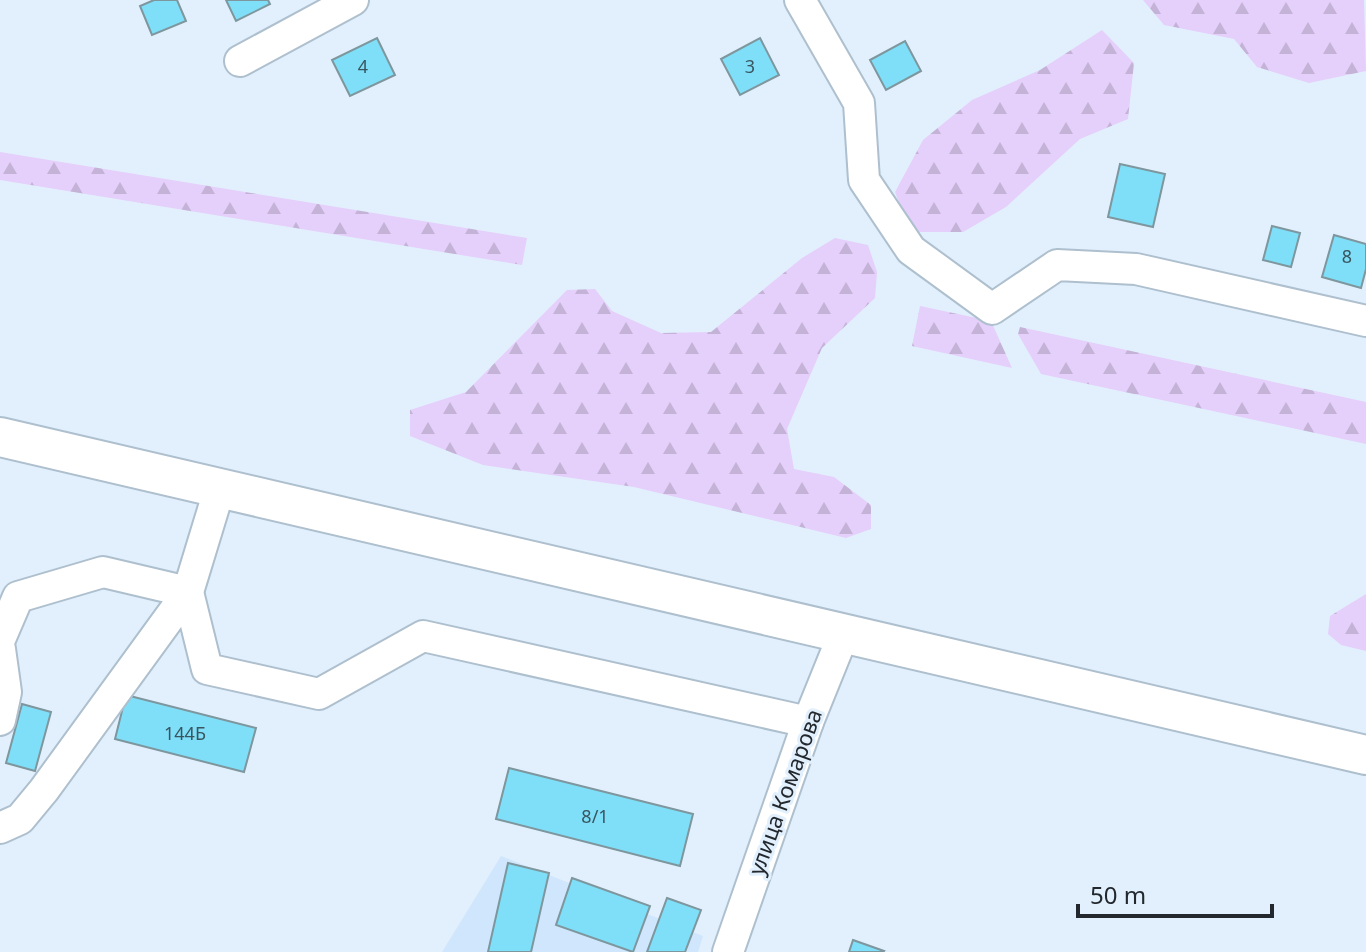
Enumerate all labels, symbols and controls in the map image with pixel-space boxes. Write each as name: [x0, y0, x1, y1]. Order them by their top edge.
house number: 4: [358, 54, 368, 78]
house number: 3: [745, 54, 755, 78]
house number: 8: [1342, 244, 1352, 268]
street label: улица Комарова: [740, 704, 828, 879]
house number: 144Б: [164, 721, 206, 745]
house number: 8/1: [581, 804, 609, 828]
scale bar: [1078, 868, 1272, 918]
text: 50 m: [1090, 878, 1146, 911]

